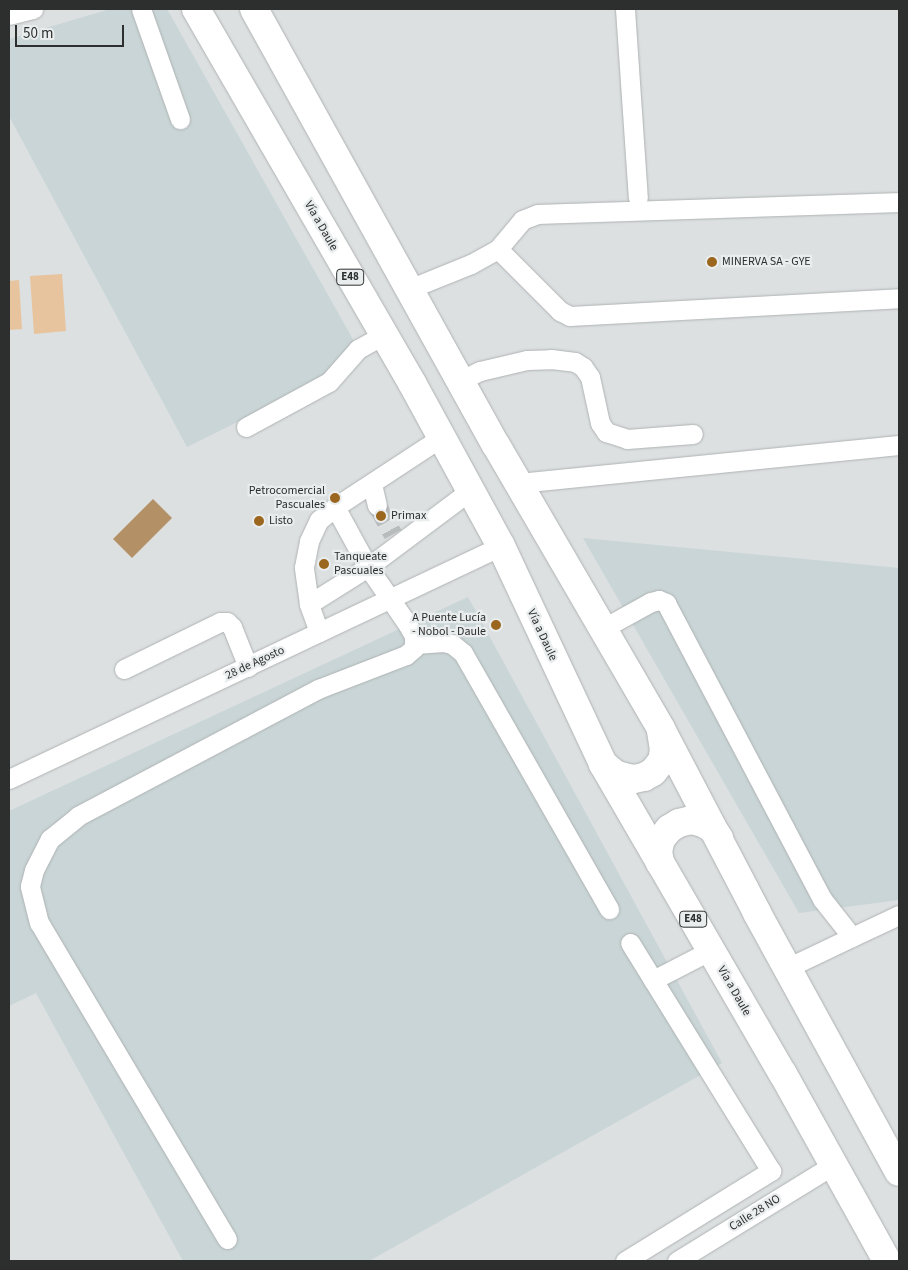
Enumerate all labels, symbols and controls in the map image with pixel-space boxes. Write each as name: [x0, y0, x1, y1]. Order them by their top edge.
scale bar: [18, 15, 126, 47]
text: 50 m: [23, 23, 53, 44]
street label: Vía a Daule: [301, 199, 341, 253]
place label: MINERVA SA - GYE: [722, 255, 811, 269]
marker: MINERVA SA - GYE: [706, 256, 718, 268]
road number: E48: [335, 268, 365, 286]
place label: Petrocomercial Pascuales: [249, 484, 325, 512]
marker: Petrocomercial Pascuales: [329, 492, 341, 504]
place label: Primax: [391, 509, 426, 523]
marker: Primax: [375, 510, 387, 522]
place label: Listo: [269, 514, 293, 528]
marker: Listo: [253, 515, 265, 527]
place label: Tanqueate Pascuales: [334, 550, 387, 578]
marker: Tanqueate Pascuales: [318, 558, 330, 570]
street label: Vía a Daule: [524, 607, 560, 663]
place label: A Puente Lucía - Nobol - Daule: [412, 611, 486, 639]
marker: A Puente Lucía - Nobol - Daule: [490, 619, 502, 631]
street label: 28 de Agosto: [223, 643, 287, 683]
road number: E48: [678, 911, 708, 928]
street label: Vía a Daule: [714, 964, 754, 1018]
street label: Calle 28 NO: [727, 1192, 783, 1234]

